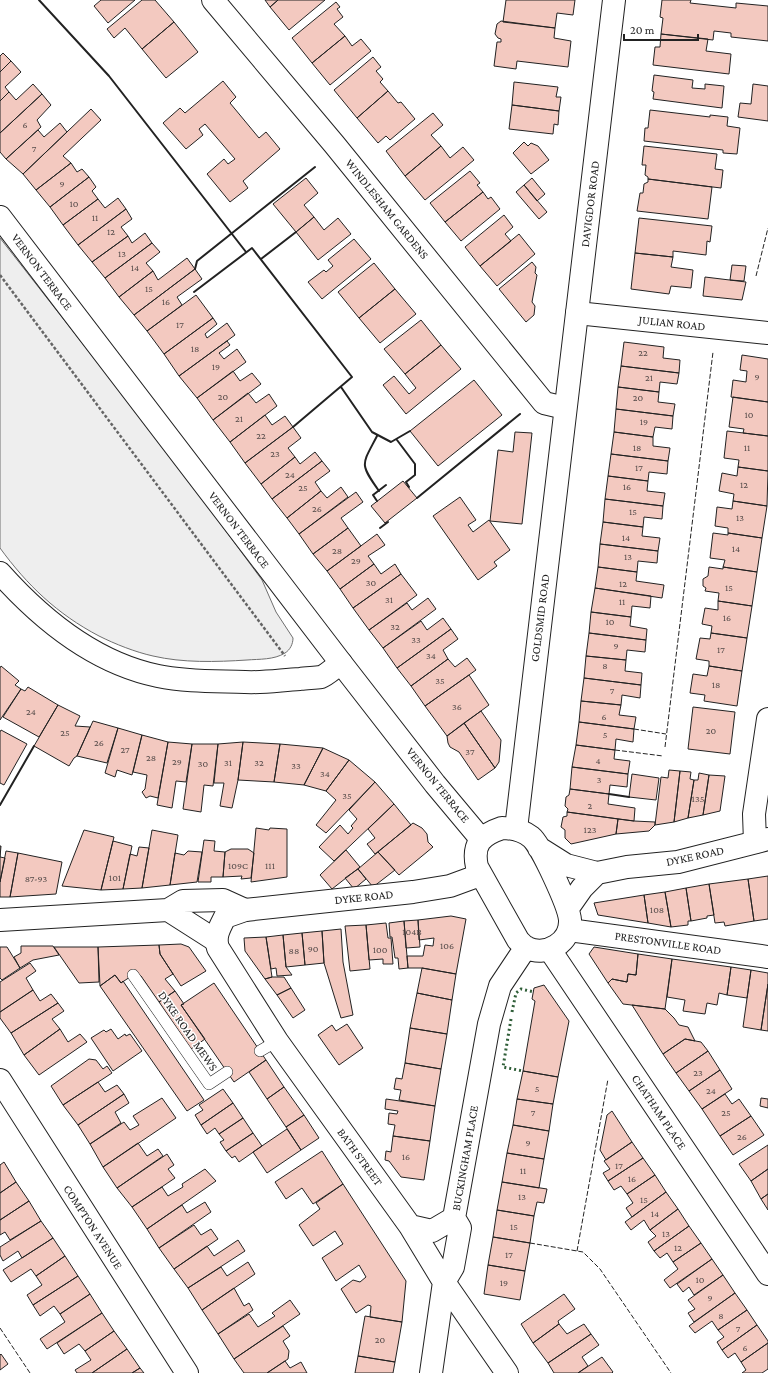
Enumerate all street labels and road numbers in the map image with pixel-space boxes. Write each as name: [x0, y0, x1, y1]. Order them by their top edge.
street label: WINDLESHAM GARDENS: [342, 156, 432, 262]
street label: DAVIGDOR ROAD: [578, 160, 602, 248]
street label: VERNON TERRACE: [9, 231, 76, 314]
street label: JULIAN ROAD: [637, 312, 706, 333]
street label: VERNON TERRACE: [206, 489, 273, 572]
street label: GOLDSMID ROAD: [528, 573, 552, 663]
street label: VERNON TERRACE: [403, 745, 473, 826]
street label: DYKE ROAD: [665, 843, 725, 869]
street label: DYKE ROAD: [334, 887, 394, 907]
street label: PRESTONVILLE ROAD: [614, 929, 722, 957]
street label: DYKE ROAD MEWS: [155, 988, 221, 1074]
street label: CHATHAM PLACE: [629, 1072, 689, 1152]
street label: BUCKINGHAM PLACE: [449, 1104, 481, 1212]
street label: BATH STREET: [334, 1125, 386, 1189]
street label: COMPTON AVENUE: [60, 1182, 126, 1272]

